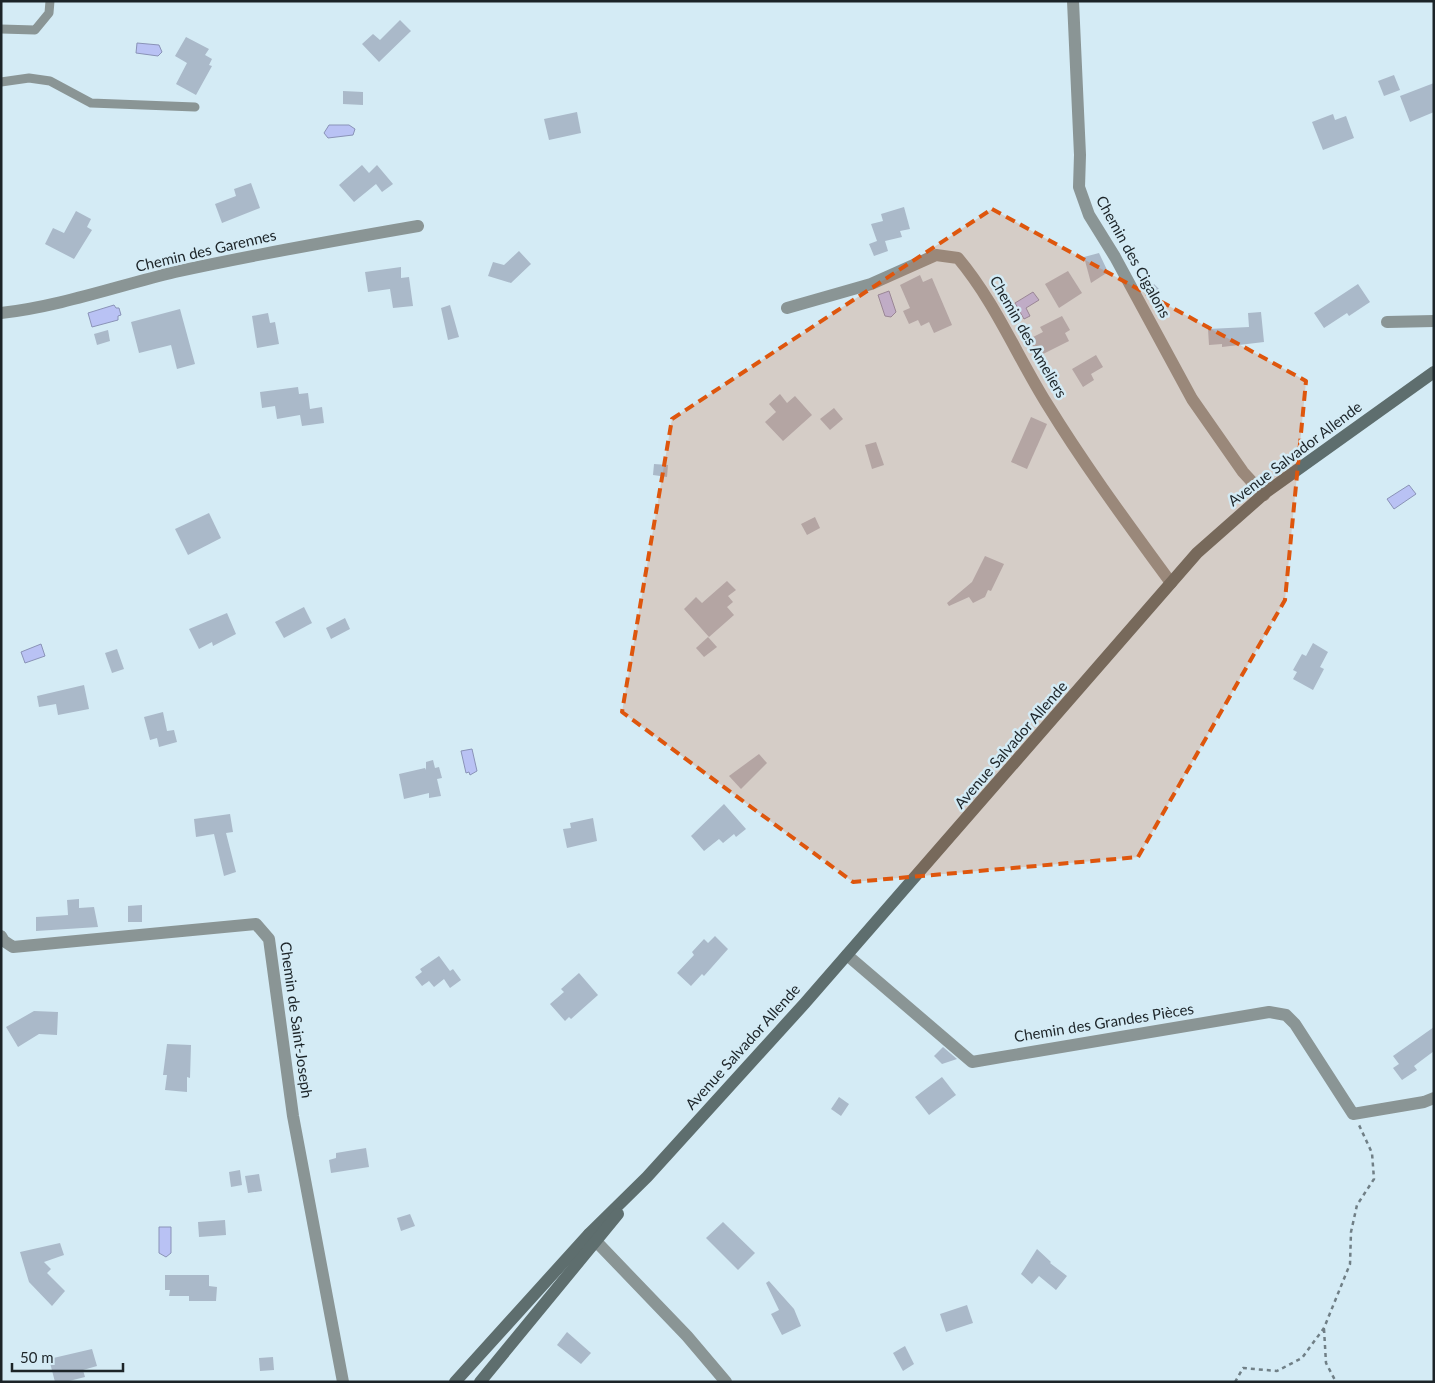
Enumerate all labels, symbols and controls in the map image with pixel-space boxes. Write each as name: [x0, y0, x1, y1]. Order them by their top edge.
street label: Chemin des Cigalons: [1093, 192, 1175, 321]
street label: Chemin des Garennes: [134, 225, 278, 275]
street label: Chemin des Ameliers: [987, 272, 1071, 401]
street label: Avenue Salvador Allende: [1224, 397, 1365, 509]
street label: Avenue Salvador Allende: [950, 677, 1070, 812]
street label: Chemin de Saint-Joseph: [277, 940, 317, 1099]
street label: Avenue Salvador Allende: [681, 980, 803, 1113]
street label: Chemin des Grandes Pièces: [1013, 999, 1195, 1045]
scale bar: [12, 1340, 124, 1372]
text: 50 m: [20, 1348, 54, 1366]

